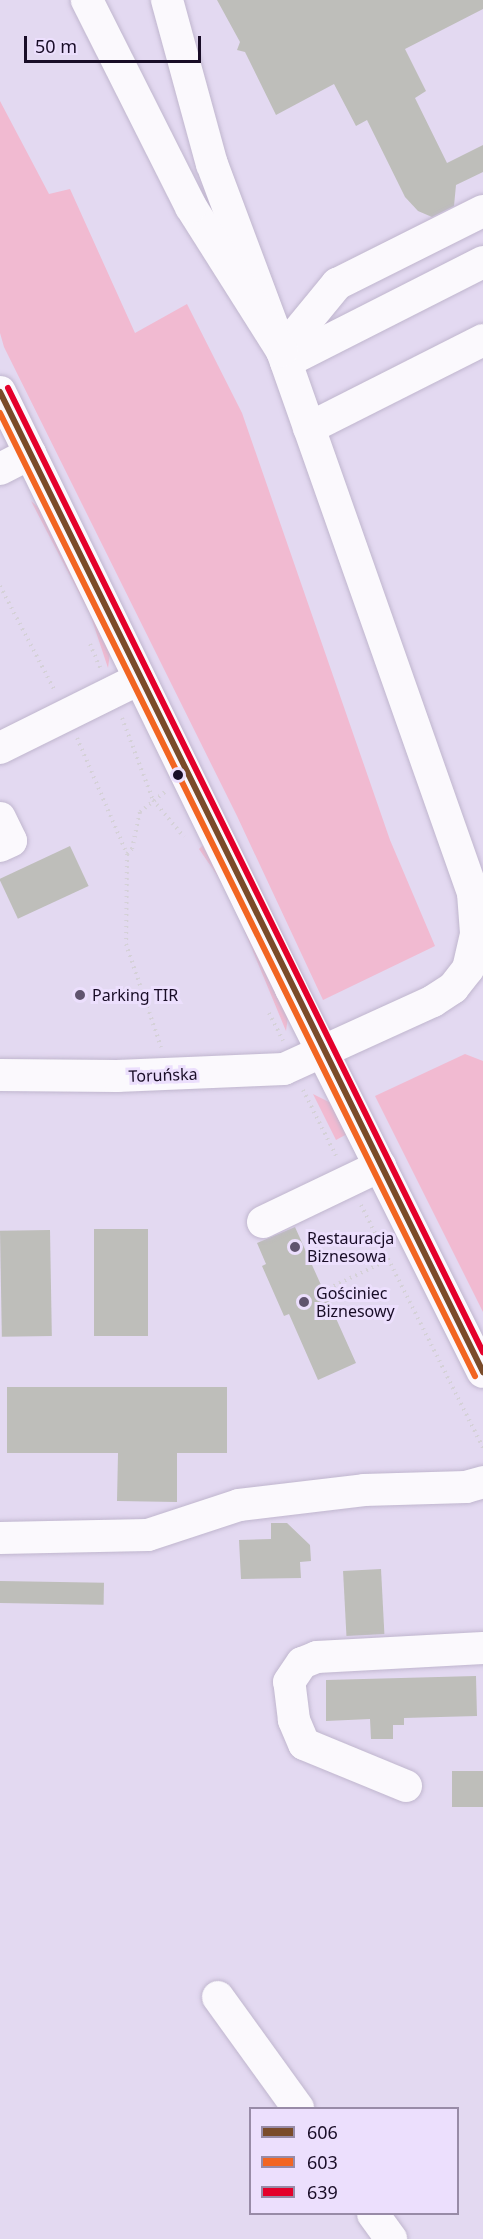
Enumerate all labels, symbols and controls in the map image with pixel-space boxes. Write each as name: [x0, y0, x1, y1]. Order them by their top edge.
scale bar: [27, 24, 204, 62]
text: 50 m: [35, 34, 77, 58]
unlabelled marker: [172, 769, 184, 781]
place label: Parking TIR: [92, 985, 178, 1005]
marker: Parking TIR: [73, 988, 87, 1002]
street label: Toruńska: [128, 1064, 198, 1086]
place label: Restauracja Biznesowa: [307, 1228, 394, 1266]
marker: Restauracja Biznesowa: [288, 1240, 302, 1254]
place label: Gościniec Biznesowy: [316, 1283, 395, 1321]
marker: Gościniec Biznesowy: [297, 1295, 311, 1309]
legend: [249, 2107, 459, 2215]
text: 606: [307, 2120, 338, 2144]
text: 603: [307, 2150, 338, 2174]
text: 639: [307, 2180, 338, 2204]

